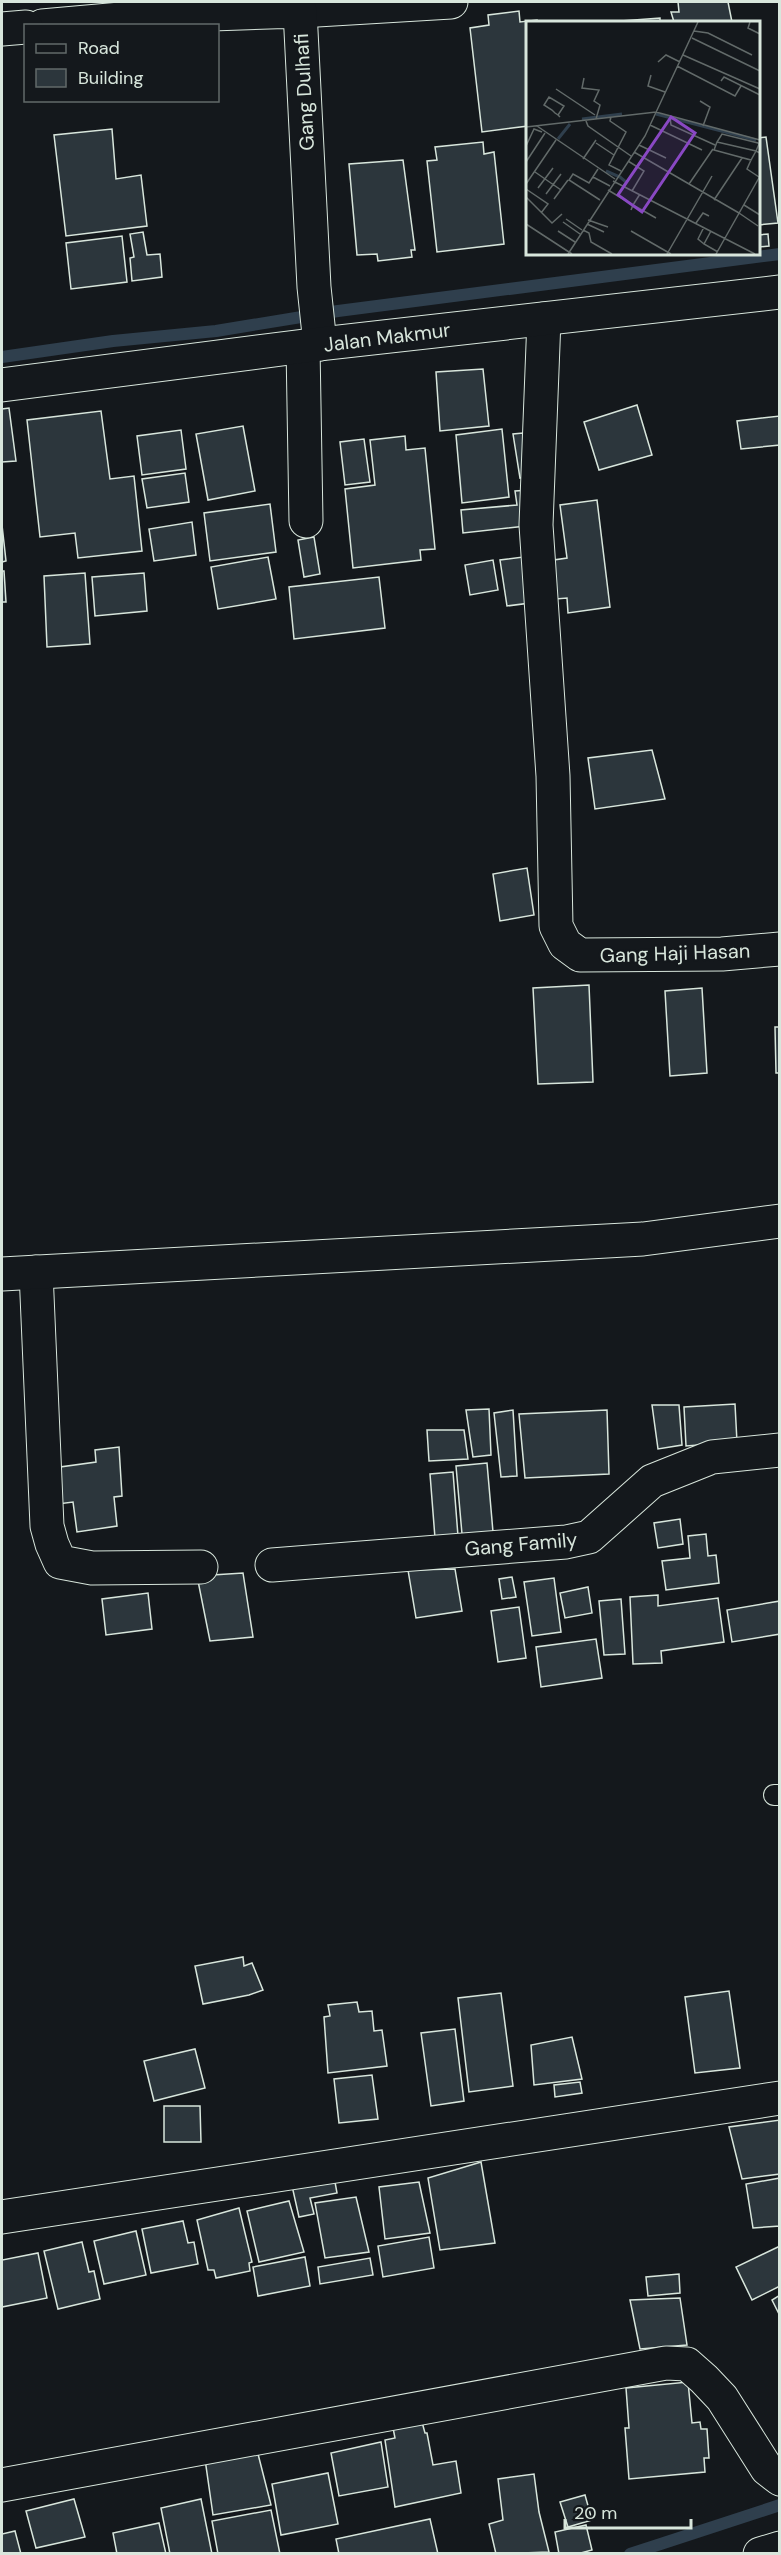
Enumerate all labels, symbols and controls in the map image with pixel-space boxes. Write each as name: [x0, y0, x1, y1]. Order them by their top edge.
inset map: [526, 21, 760, 255]
legend: [24, 24, 219, 102]
street label: Gang Dulhafi: [288, 33, 320, 151]
text: Road: [78, 36, 120, 60]
text: Building: [78, 66, 143, 90]
street label: Jalan Makmur: [322, 316, 452, 358]
street label: Gang Haji Hasan: [599, 937, 751, 969]
street label: Gang Family: [464, 1526, 578, 1562]
scale bar: [565, 2492, 691, 2530]
text: 20 m: [574, 2501, 617, 2525]

